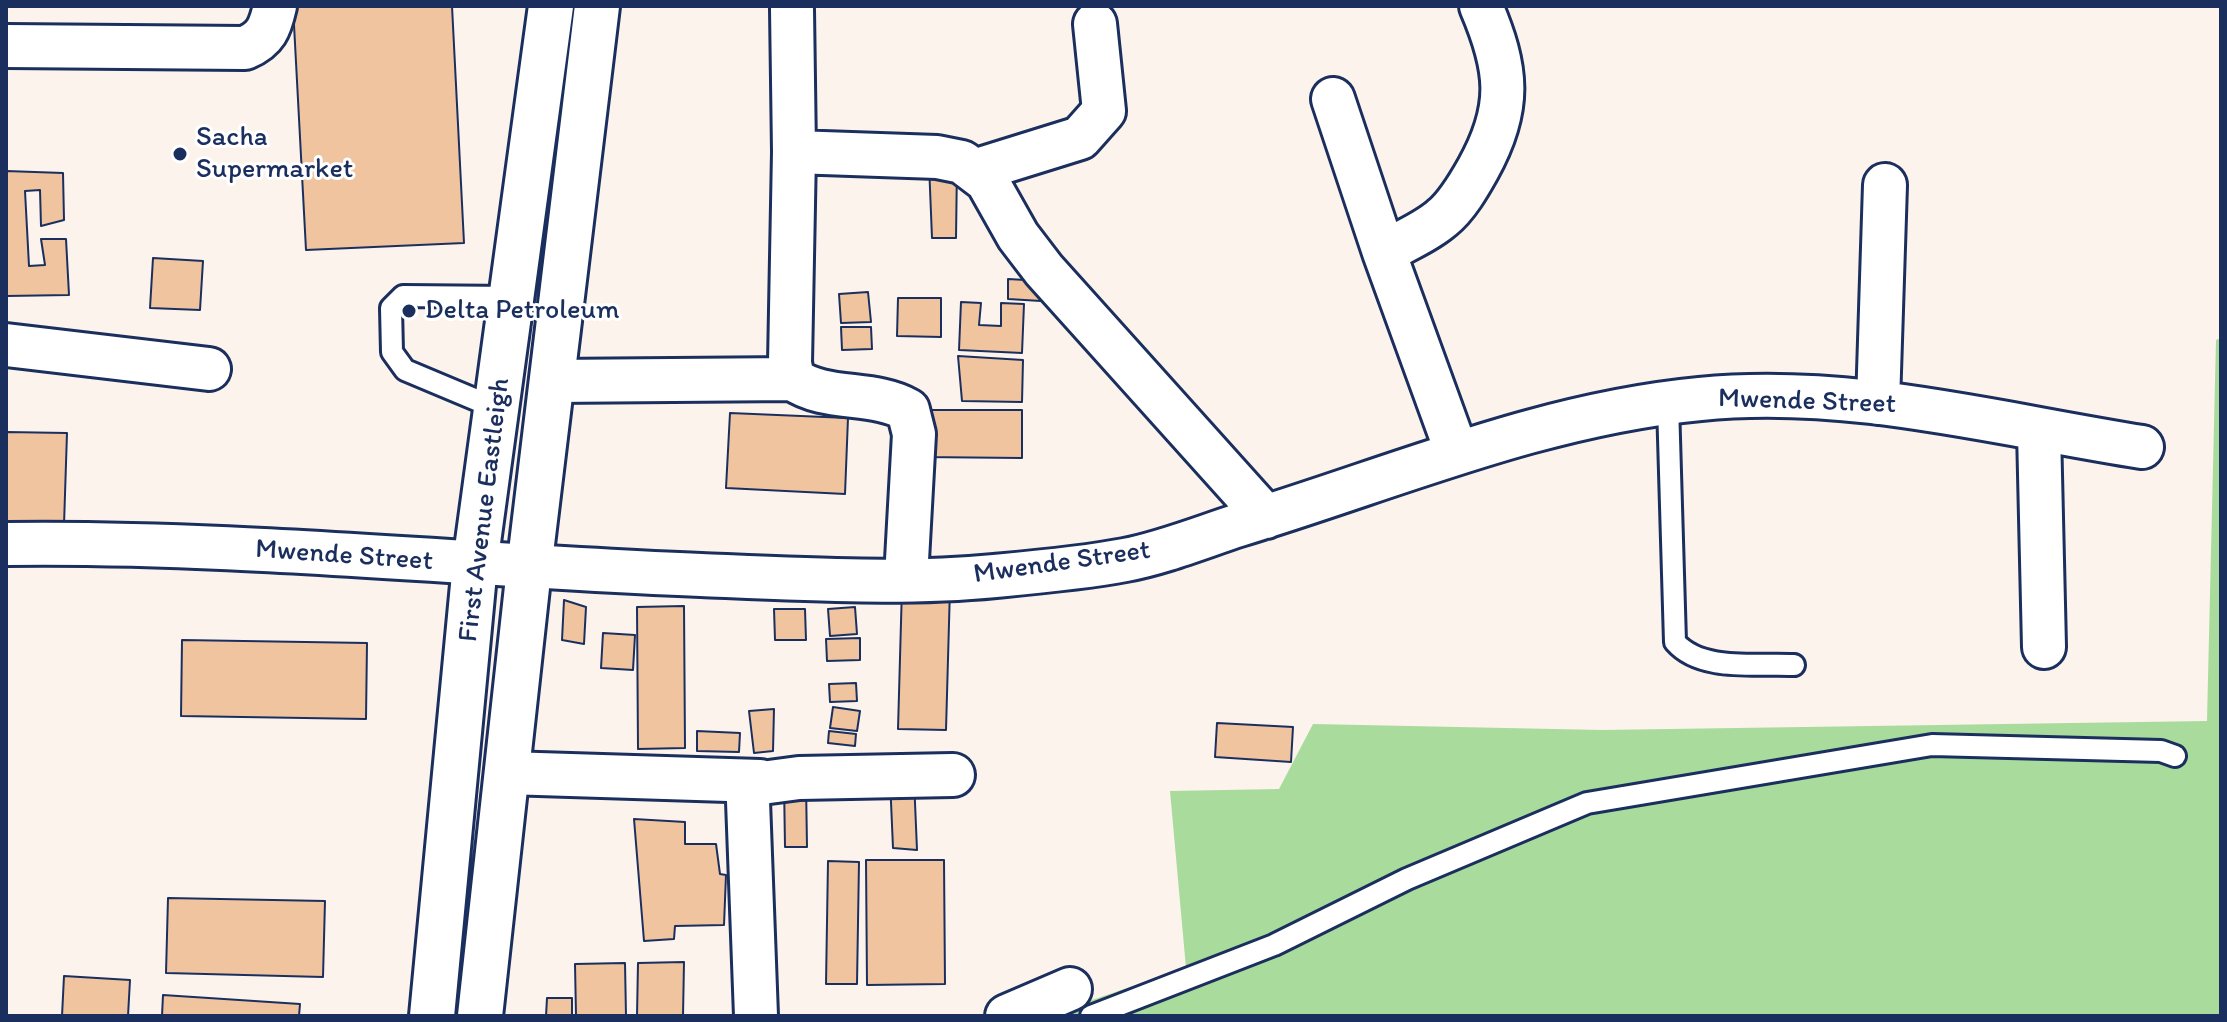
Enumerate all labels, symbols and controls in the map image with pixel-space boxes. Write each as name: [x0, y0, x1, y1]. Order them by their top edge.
place label: Sacha Supermarket: [196, 121, 353, 187]
marker: Sacha Supermarket: [171, 145, 189, 163]
place label: Delta Petroleum: [425, 294, 620, 328]
marker: Delta Petroleum: [400, 302, 418, 320]
street label: First Avenue Eastleigh: [452, 376, 518, 644]
street label: Mwende Street: [1717, 382, 1897, 422]
street label: Mwende Street: [254, 533, 434, 579]
street label: Mwende Street: [971, 534, 1153, 592]

